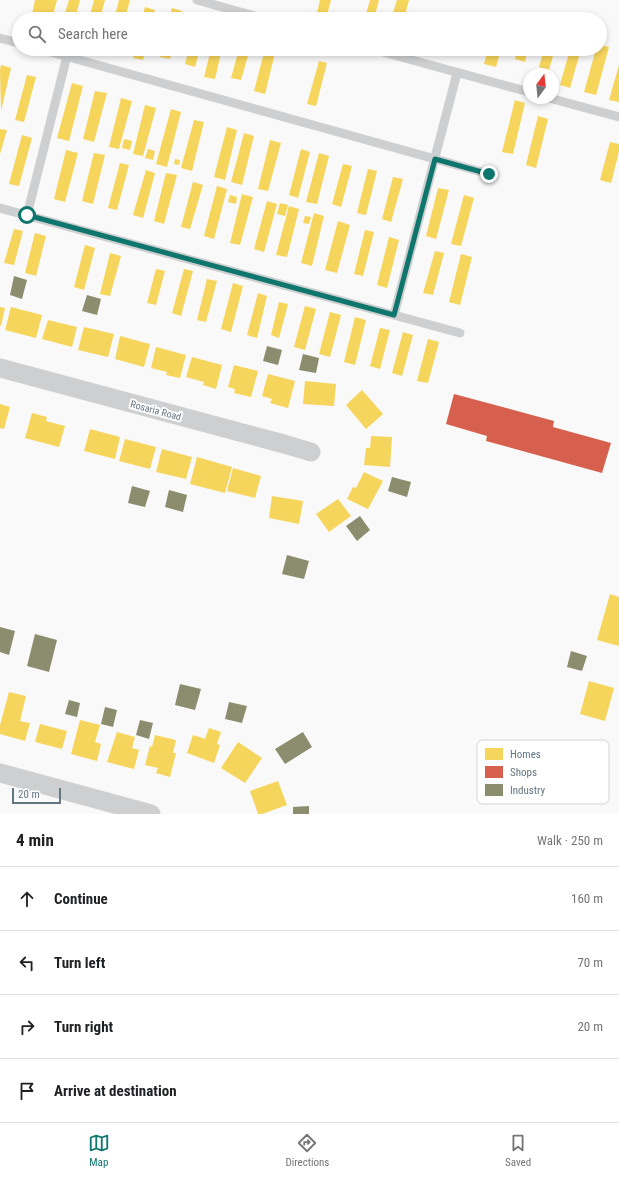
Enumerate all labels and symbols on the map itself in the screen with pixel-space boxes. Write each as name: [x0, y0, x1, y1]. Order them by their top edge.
north arrow: [523, 68, 559, 104]
route end: [480, 165, 498, 183]
route start: [18, 206, 36, 224]
street label: Rosaria Road: [129, 398, 183, 423]
legend: [477, 740, 609, 804]
text: Homes: [510, 748, 541, 761]
text: Shops: [510, 766, 537, 779]
text: Industry: [510, 784, 546, 797]
scale bar: [12, 786, 61, 805]

